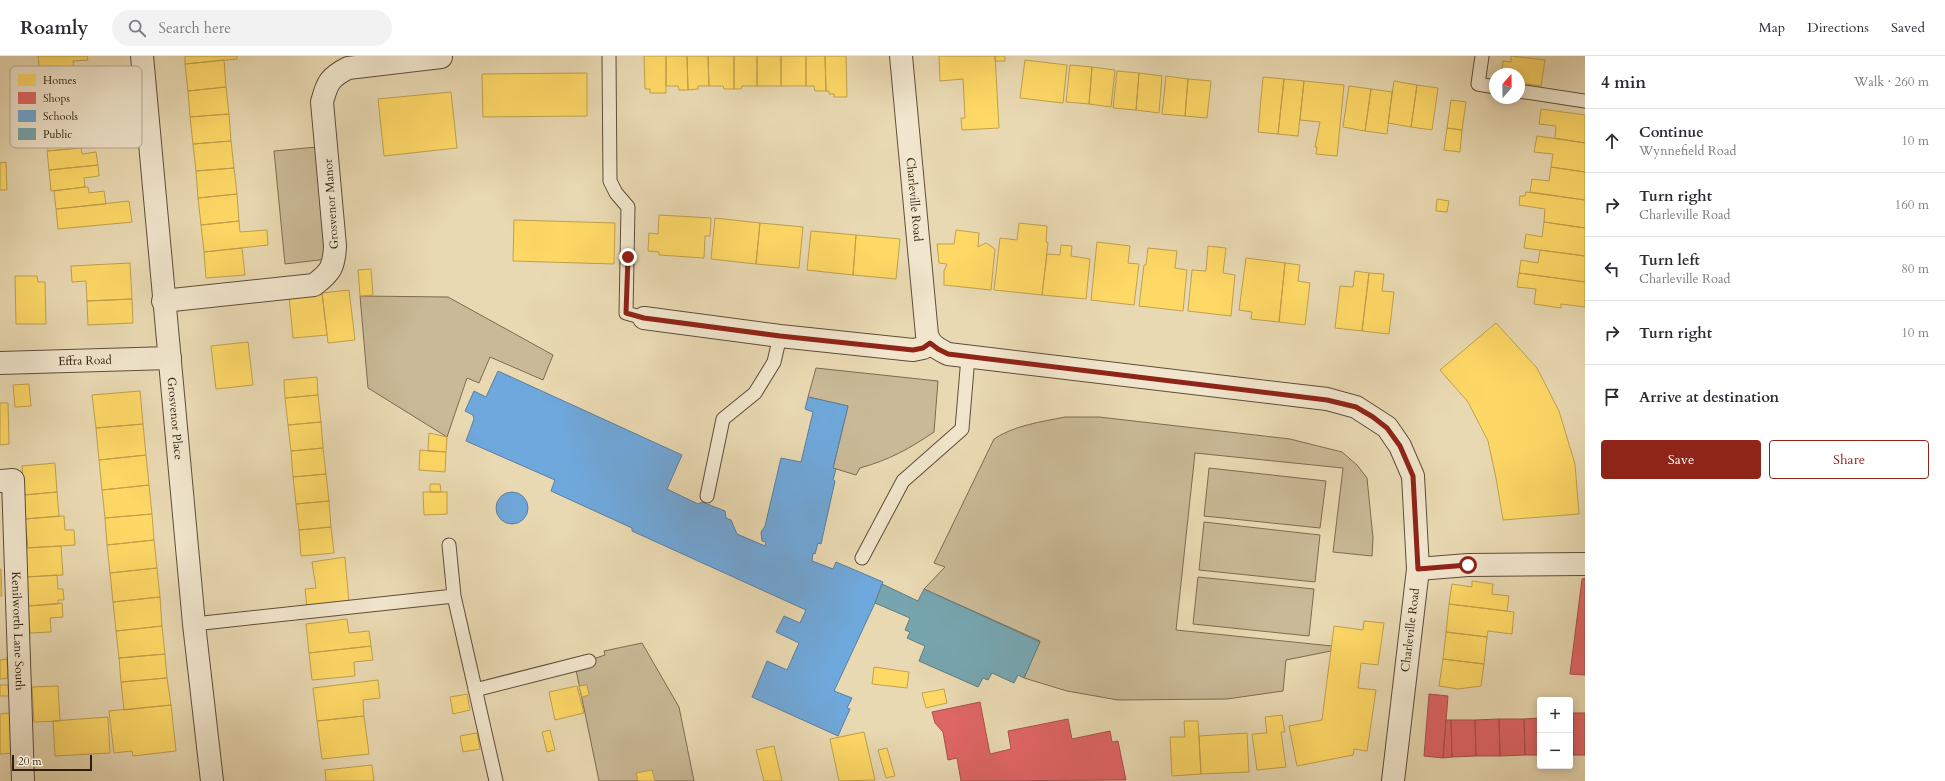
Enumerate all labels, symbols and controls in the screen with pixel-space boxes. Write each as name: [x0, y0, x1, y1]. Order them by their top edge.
search box: [112, 10, 392, 46]
text: Roamly: [20, 15, 88, 41]
icon: search: [126, 17, 148, 39]
text: Search here: [158, 18, 231, 38]
text: Map: [1759, 18, 1785, 37]
text: Directions: [1807, 18, 1869, 37]
text: Saved: [1891, 18, 1925, 37]
legend: [10, 66, 142, 148]
north arrow: [1489, 68, 1525, 104]
text: 4 min: [1601, 71, 1646, 94]
text: Homes: [43, 73, 76, 88]
text: Walk · 260 m: [1854, 73, 1929, 91]
text: Shops: [43, 91, 70, 106]
text: Schools: [43, 109, 78, 124]
text: Continue: [1639, 122, 1704, 142]
text: Public: [43, 127, 72, 142]
icon: ahead: [1601, 130, 1623, 152]
text: 10 m: [1901, 132, 1929, 150]
text: Wynnefield Road: [1639, 142, 1736, 160]
street label: Grosvenor Manor: [320, 157, 342, 250]
street label: Charleville Road: [902, 157, 926, 243]
text: Turn right: [1639, 186, 1712, 206]
icon: right: [1601, 194, 1623, 216]
text: 160 m: [1895, 196, 1929, 214]
text: Charleville Road: [1639, 206, 1730, 224]
route end: [619, 248, 637, 266]
text: Turn left: [1639, 250, 1700, 270]
icon: left: [1601, 258, 1623, 280]
text: 80 m: [1901, 260, 1929, 278]
text: Charleville Road: [1639, 270, 1730, 288]
icon: right: [1601, 322, 1623, 344]
text: Turn right: [1639, 323, 1712, 343]
text: 10 m: [1901, 324, 1929, 342]
street label: Effra Road: [58, 352, 113, 369]
street label: Grosvenor Place: [163, 376, 187, 461]
icon: arrive: [1601, 386, 1623, 408]
text: Arrive at destination: [1639, 387, 1779, 407]
button: Save: [1601, 440, 1761, 479]
button: Share: [1769, 440, 1929, 479]
route start: [1459, 556, 1477, 574]
street label: Kenilworth Lane South: [8, 571, 28, 691]
street label: Charleville Road: [1397, 587, 1423, 673]
map controls: [1537, 697, 1573, 769]
button: +: [1537, 697, 1573, 733]
button: −: [1537, 733, 1573, 769]
scale bar: [12, 753, 92, 772]
text: 20 m: [18, 754, 42, 769]

